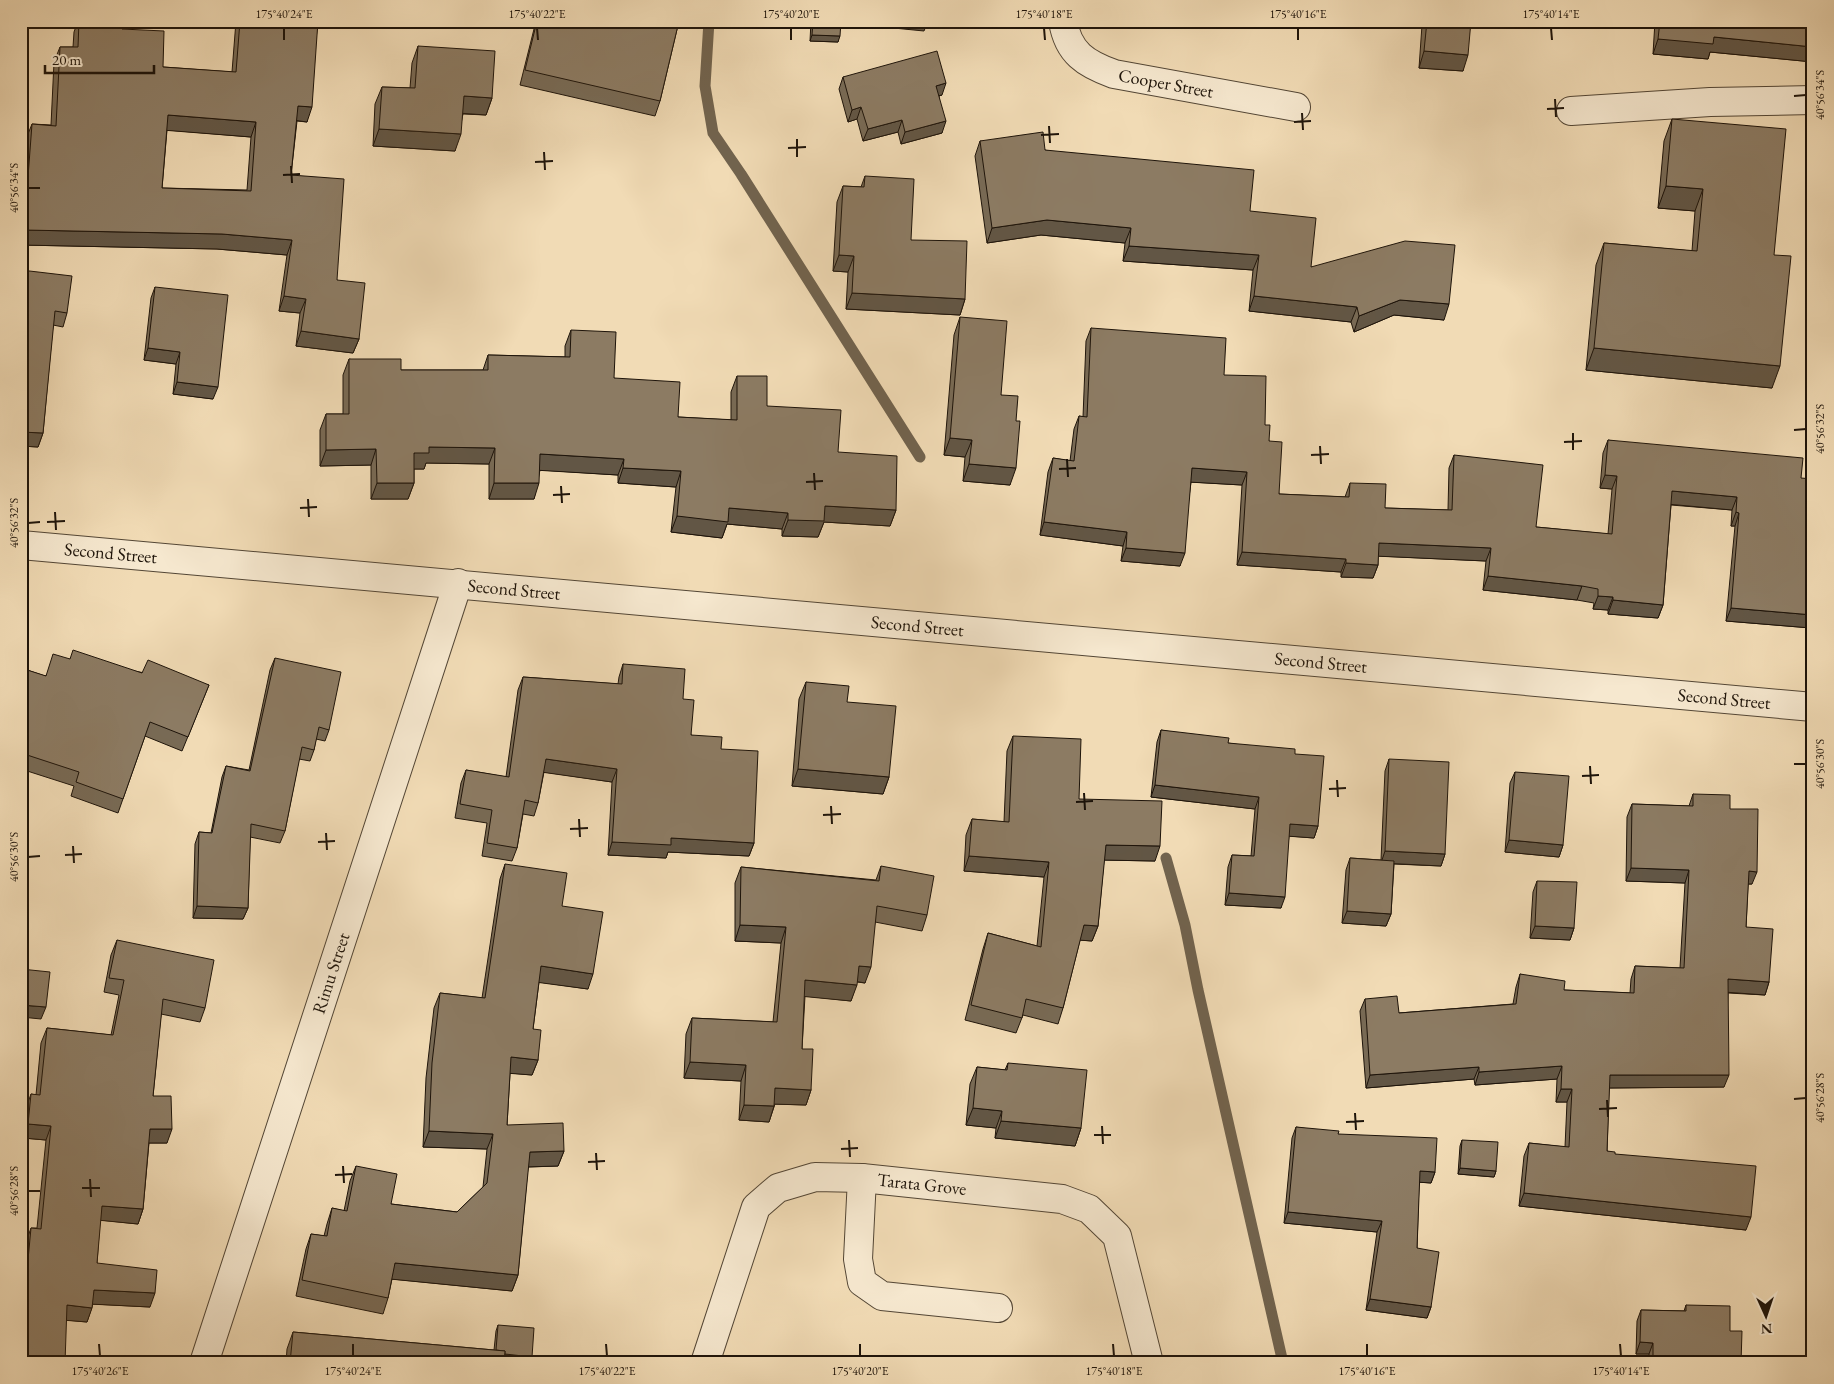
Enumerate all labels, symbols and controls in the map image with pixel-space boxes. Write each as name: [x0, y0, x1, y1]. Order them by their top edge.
text: 175°40'24"E: [256, 6, 313, 22]
text: 175°40'22"E: [509, 6, 566, 22]
text: 175°40'20"E: [763, 6, 820, 22]
text: 175°40'18"E: [1016, 6, 1073, 22]
text: 175°40'16"E: [1270, 6, 1327, 22]
text: 175°40'14"E: [1523, 6, 1580, 22]
scale bar: [45, 42, 154, 74]
text: 20 m: [52, 50, 81, 69]
street label: Cooper Street: [1117, 63, 1216, 103]
text: 40°56'34"S: [1812, 70, 1828, 120]
text: 40°56'34"S: [6, 163, 22, 213]
text: 40°56'32"S: [1812, 404, 1828, 454]
text: 40°56'32"S: [6, 498, 22, 548]
street label: Second Street: [63, 537, 158, 568]
street label: Second Street: [467, 573, 562, 605]
street label: Second Street: [870, 610, 965, 641]
street label: Second Street: [1273, 646, 1368, 678]
street label: Second Street: [1677, 683, 1772, 714]
text: 40°56'30"S: [1812, 739, 1828, 789]
text: 40°56'30"S: [6, 832, 22, 882]
street label: Rimu Street: [307, 929, 355, 1016]
text: 40°56'28"S: [1812, 1073, 1828, 1123]
text: 40°56'28"S: [6, 1166, 22, 1216]
street label: Tarata Grove: [876, 1168, 968, 1200]
north arrow: [1742, 1292, 1792, 1342]
text: N: [1760, 1320, 1773, 1338]
text: 175°40'26"E: [72, 1363, 129, 1379]
text: 175°40'24"E: [325, 1363, 382, 1379]
text: 175°40'22"E: [579, 1363, 636, 1379]
text: 175°40'20"E: [832, 1363, 889, 1379]
text: 175°40'18"E: [1086, 1363, 1143, 1379]
text: 175°40'16"E: [1339, 1363, 1396, 1379]
text: 175°40'14"E: [1593, 1363, 1650, 1379]

